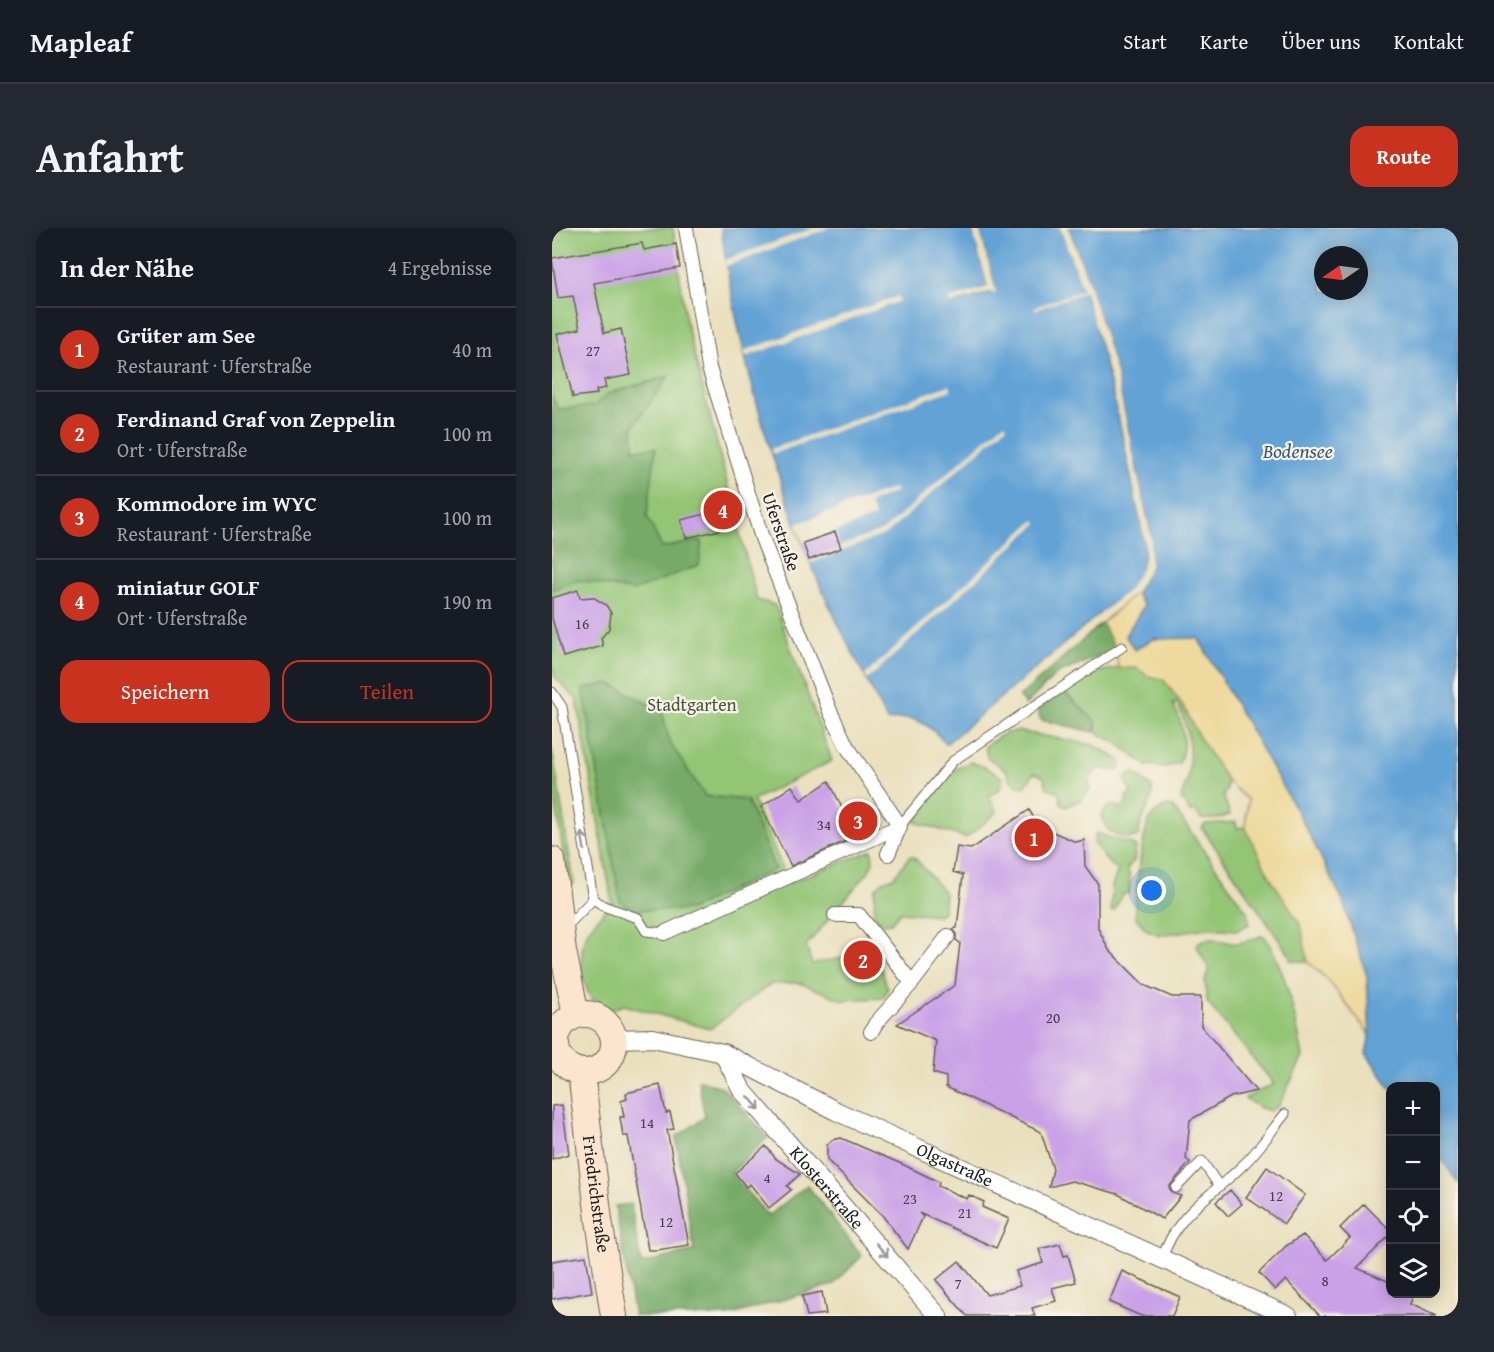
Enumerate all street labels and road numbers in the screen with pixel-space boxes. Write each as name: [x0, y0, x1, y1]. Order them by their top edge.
street label: Uferstraße: [755, 489, 808, 575]
street label: Friedrichstraße: [576, 1134, 618, 1254]
street label: Olgastraße: [912, 1135, 998, 1194]
street label: Klosterstraße: [783, 1140, 871, 1235]

